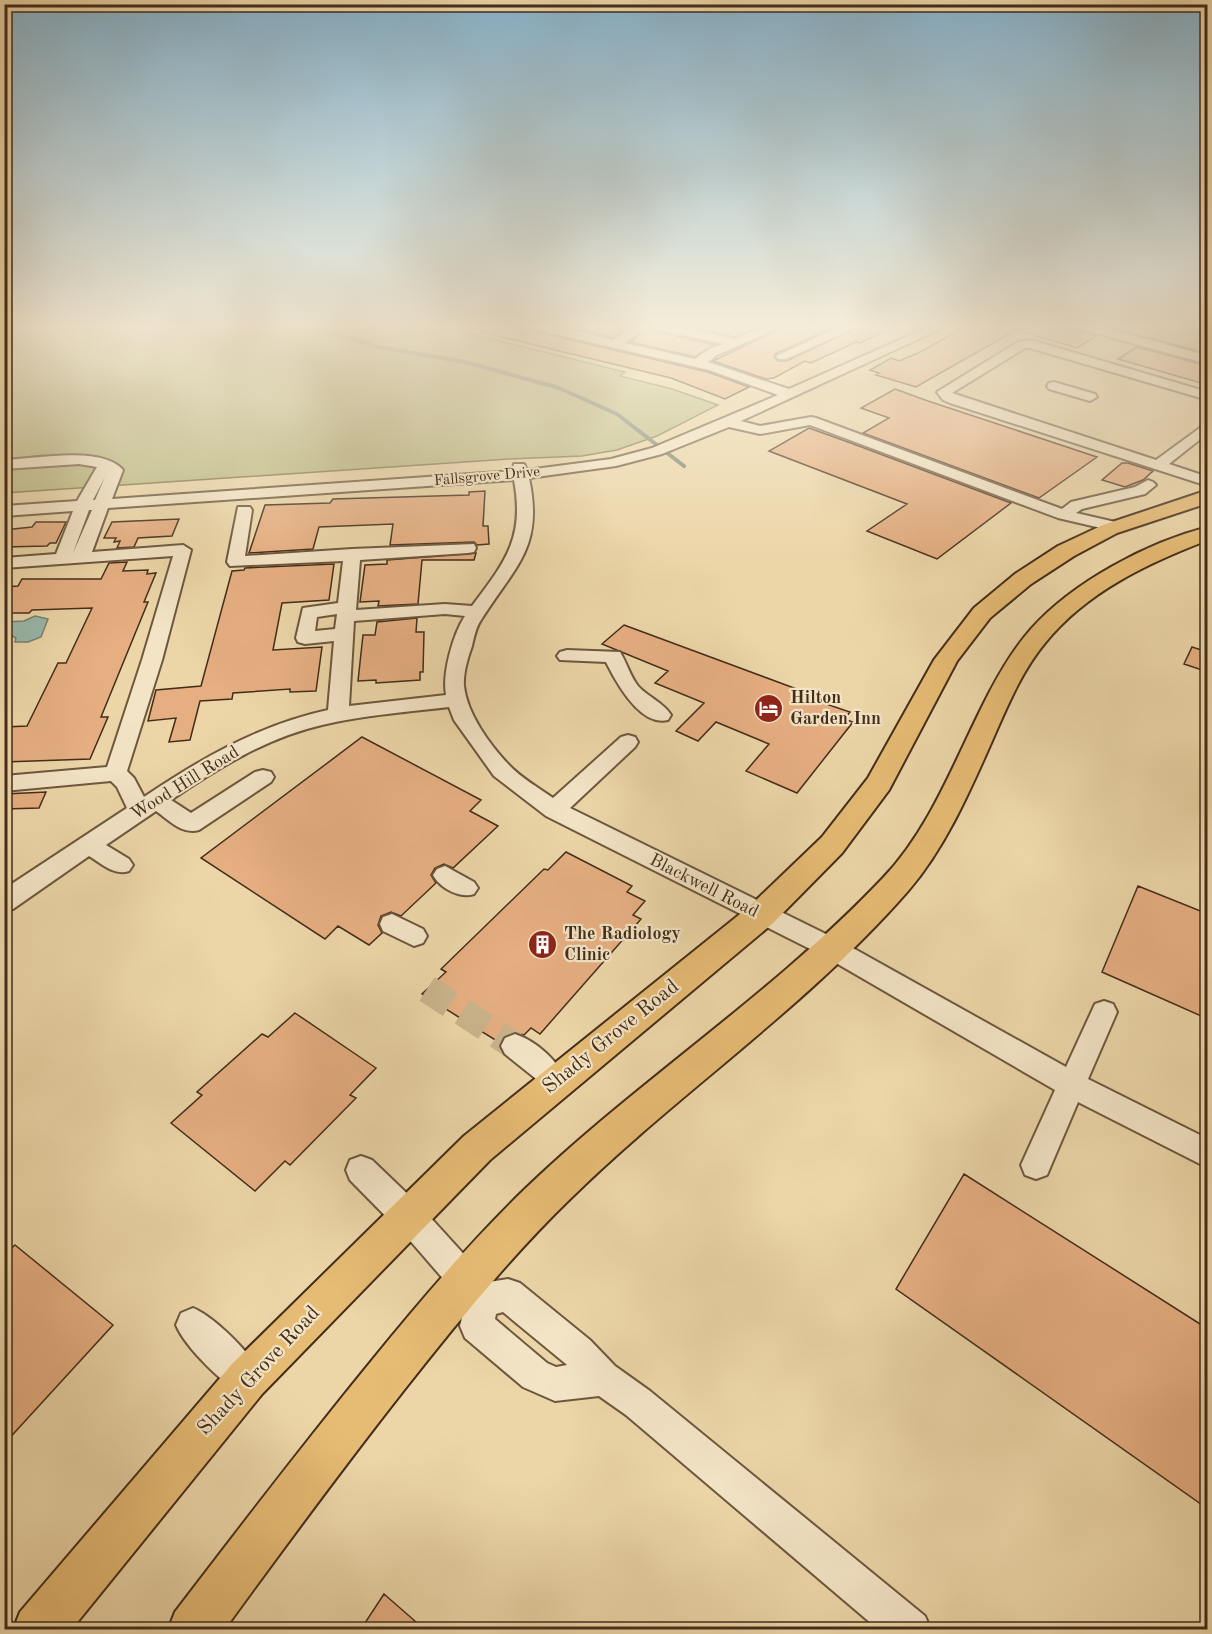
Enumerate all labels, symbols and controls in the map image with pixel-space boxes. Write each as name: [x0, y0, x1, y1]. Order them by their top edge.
street label: Fallsgrove Drive: [433, 465, 541, 489]
place label: Hilton Garden Inn: [790, 689, 881, 728]
hotel icon: Hilton Garden Inn: [753, 692, 785, 724]
street label: Wood Hill Road: [128, 743, 242, 823]
street label: Blackwell Road: [647, 851, 761, 921]
place label: The Radiology Clinic: [564, 925, 681, 964]
building icon: The Radiology Clinic: [527, 928, 559, 960]
street label: Shady Grove Road: [539, 976, 683, 1098]
street label: Shady Grove Road: [194, 1302, 324, 1440]

